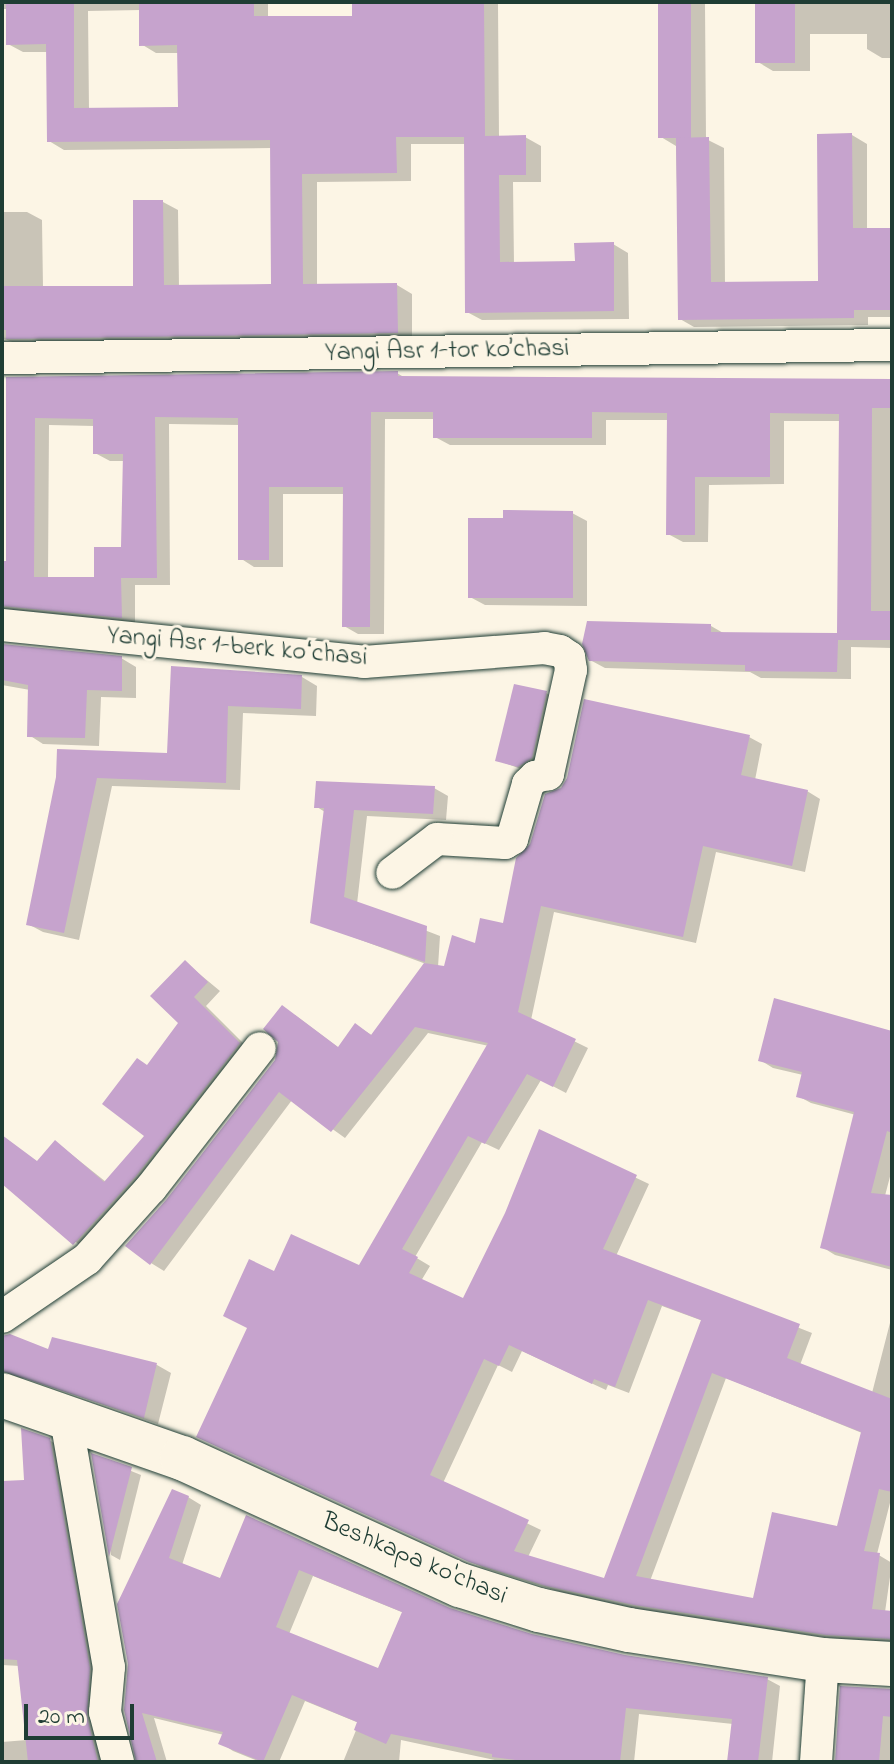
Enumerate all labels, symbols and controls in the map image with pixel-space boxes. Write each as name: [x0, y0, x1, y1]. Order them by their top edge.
street label: Yangi Asr 1-tor koʼchasi: [325, 334, 569, 370]
street label: Yangi Asr 1-berk koʻchasi: [105, 621, 369, 675]
street label: Beshkapa ko'chasi: [317, 1507, 511, 1613]
scale bar: [28, 1688, 138, 1738]
text: 20 m: [38, 1700, 85, 1735]

